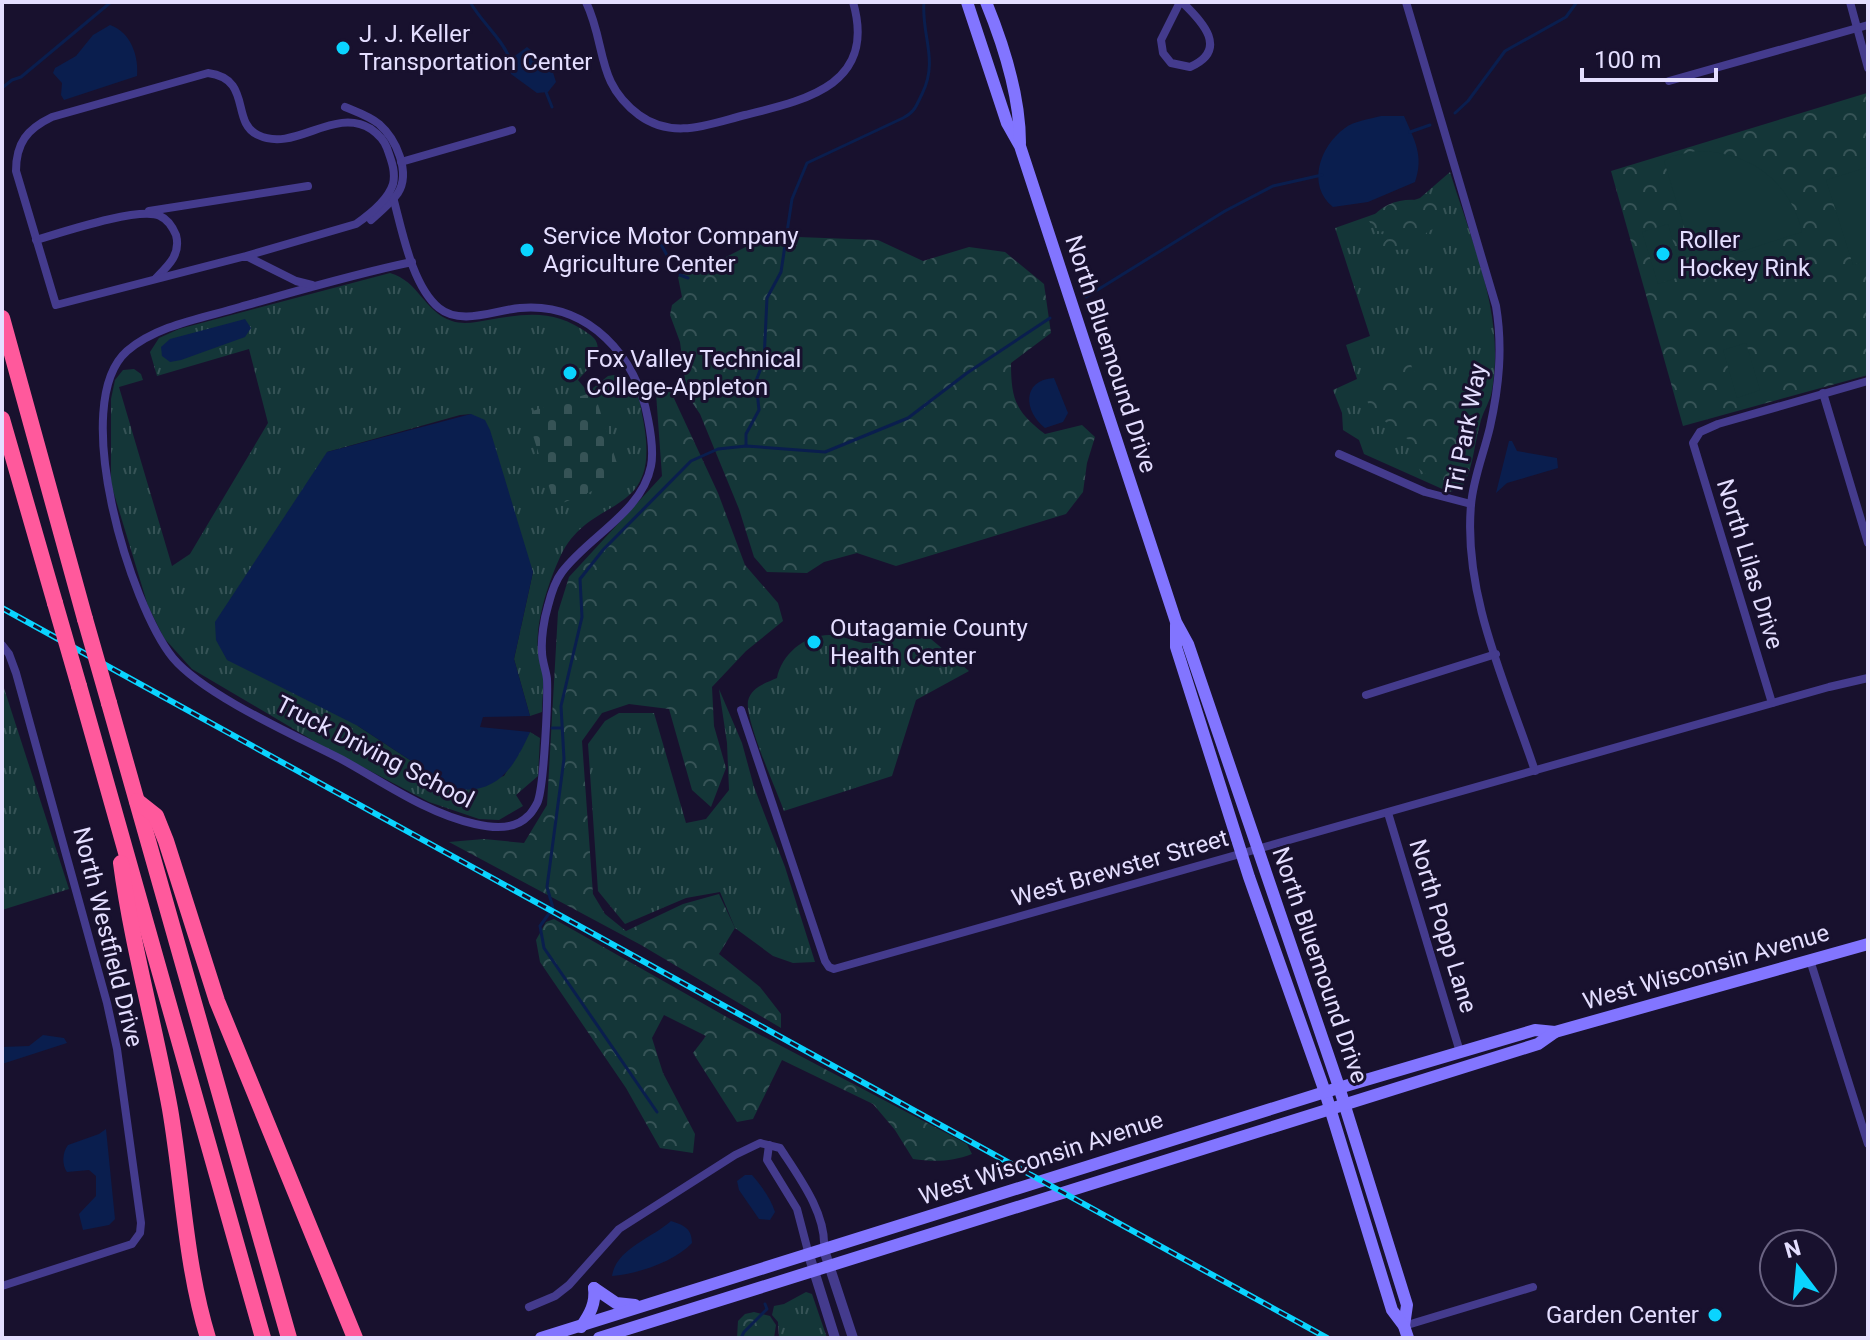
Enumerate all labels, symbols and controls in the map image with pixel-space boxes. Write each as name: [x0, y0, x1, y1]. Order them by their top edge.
place label: J. J. Keller Transportation Center: [359, 20, 592, 76]
scale bar: [1582, 32, 1716, 82]
marker: J. J. Keller Transportation Center: [334, 39, 352, 57]
text: 100 m: [1594, 46, 1661, 74]
place label: Service Motor Company Agriculture Center: [543, 222, 799, 278]
place label: Roller Hockey Rink: [1679, 226, 1811, 282]
street label: North Bluemound Drive: [1059, 232, 1163, 476]
marker: Service Motor Company Agriculture Center: [518, 241, 536, 259]
marker: Roller Hockey Rink: [1654, 245, 1672, 263]
place label: Fox Valley Technical College-Appleton: [586, 345, 801, 401]
street label: Tri Park Way: [1440, 361, 1493, 497]
marker: Fox Valley Technical College-Appleton: [561, 364, 579, 382]
street label: North Lilas Drive: [1711, 476, 1789, 652]
place label: Outagamie County Health Center: [830, 614, 1028, 670]
marker: Outagamie County Health Center: [805, 633, 823, 651]
street label: Truck Driving School: [271, 690, 479, 814]
street label: North Westfield Drive: [67, 824, 149, 1050]
street label: West Brewster Street: [1009, 824, 1232, 912]
street label: North Popp Lane: [1403, 836, 1483, 1016]
street label: North Bluemound Drive: [1266, 843, 1374, 1087]
street label: West Wisconsin Avenue: [1580, 918, 1832, 1016]
street label: West Wisconsin Avenue: [916, 1105, 1166, 1211]
north arrow: [1758, 1228, 1838, 1308]
text: N: [1782, 1235, 1804, 1263]
place label: Garden Center: [1546, 1301, 1699, 1329]
marker: Garden Center: [1706, 1306, 1724, 1324]

